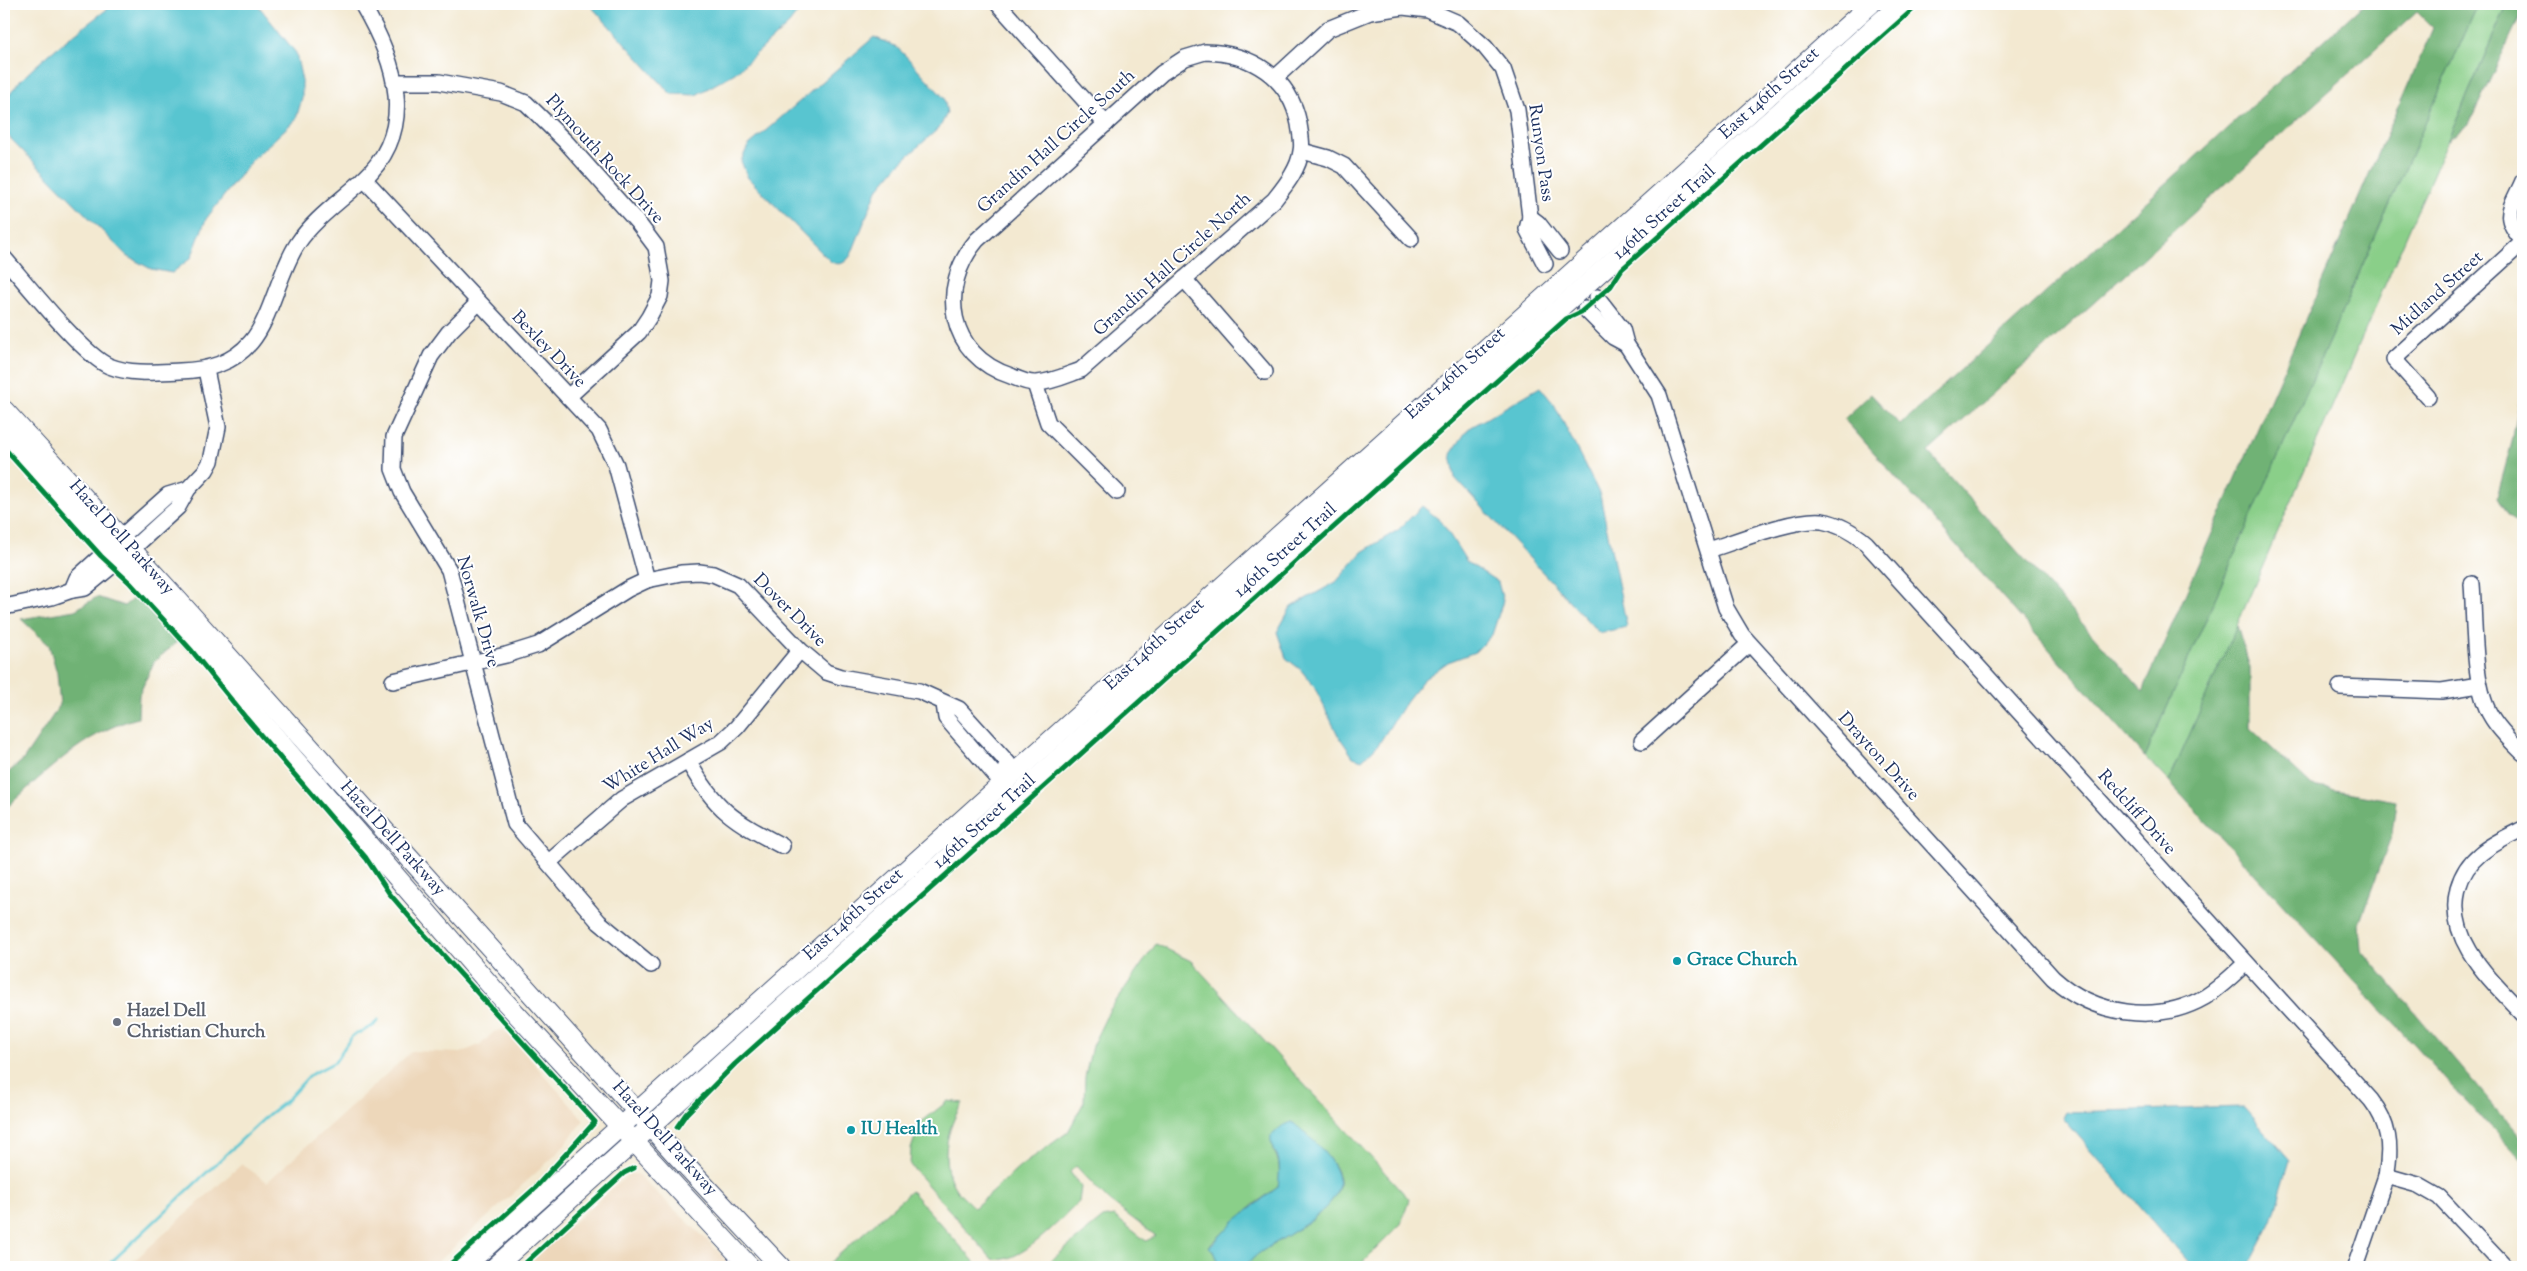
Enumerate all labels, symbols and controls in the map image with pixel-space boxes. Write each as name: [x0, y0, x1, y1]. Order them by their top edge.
street label: East 146th Street: [1714, 42, 1826, 146]
street label: Grandin Hall Circle South: [972, 63, 1142, 220]
street label: Plymouth Rock Drive: [539, 89, 669, 231]
street label: Runyon Pass: [1520, 103, 1560, 203]
street label: 146th Street Trail: [1608, 160, 1722, 266]
street label: Grandin Hall Circle North: [1088, 186, 1258, 343]
street label: Midland Street: [2386, 246, 2490, 342]
street label: Bexley Drive: [504, 306, 592, 394]
street label: East 146th Street: [1400, 322, 1512, 426]
street label: Hazel Dell Parkway: [62, 475, 180, 602]
street label: 146th Street Trail: [1229, 498, 1343, 604]
street label: Norwalk Drive: [449, 553, 505, 671]
street label: Dover Drive: [746, 568, 832, 654]
street label: East 146th Street: [1099, 593, 1211, 697]
street label: Drayton Drive: [1831, 707, 1925, 807]
street label: White Hall Way: [599, 711, 719, 800]
street label: Redcliff Drive: [2091, 765, 2181, 861]
street label: 146th Street Trail: [928, 769, 1042, 875]
street label: Hazel Dell Parkway: [333, 776, 451, 903]
street label: East 146th Street: [798, 863, 910, 967]
place label: Grace Church: [1687, 948, 1798, 974]
marker: Grace Church: [1671, 955, 1683, 967]
place label: Hazel Dell Christian Church: [127, 999, 266, 1046]
marker: Hazel Dell Christian Church: [111, 1016, 123, 1028]
street label: Hazel Dell Parkway: [605, 1076, 723, 1203]
place label: IU Health: [861, 1117, 938, 1143]
marker: IU Health: [845, 1124, 857, 1136]

